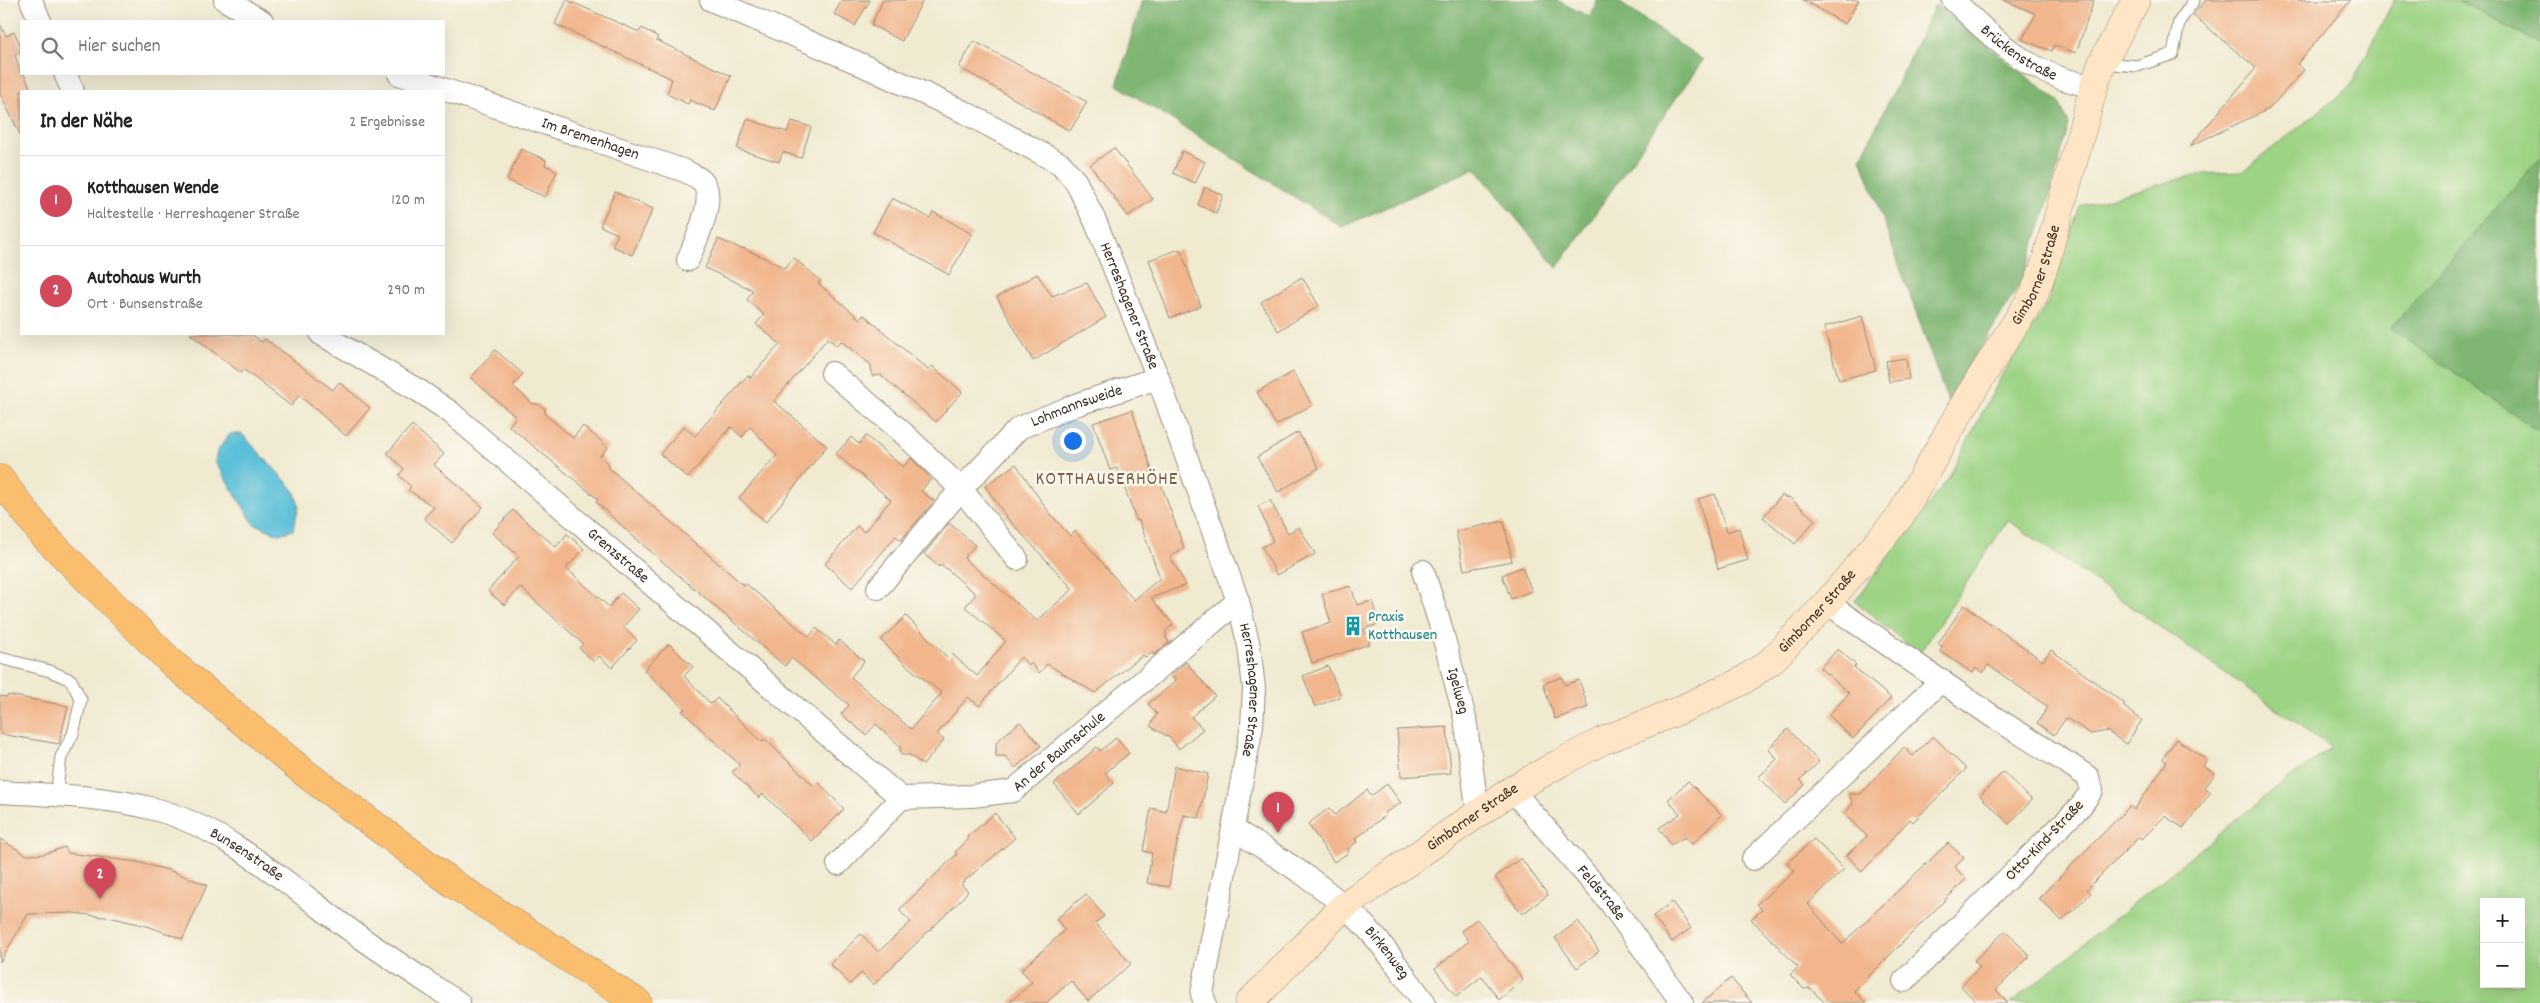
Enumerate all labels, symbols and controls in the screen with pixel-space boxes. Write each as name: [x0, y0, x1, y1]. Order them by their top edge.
street label: Brückenstraße: [1975, 19, 2060, 87]
search box: [20, 20, 445, 75]
icon: search: [38, 34, 66, 62]
text: Hier suchen: [78, 34, 161, 61]
text: In der Nähe: [40, 108, 132, 138]
text: 2 Ergebnisse: [349, 111, 425, 134]
street label: Im Bremenhagen: [538, 112, 642, 166]
text: Kotthausen Wende: [87, 176, 219, 203]
text: 1: [54, 189, 58, 212]
text: 120 m: [391, 189, 425, 212]
text: Haltestelle · Herreshagener Straße: [87, 203, 300, 226]
street label: Gimborner Straße: [2005, 222, 2067, 330]
street label: Herreshagener Straße: [1093, 239, 1165, 373]
text: Autohaus Wurth: [87, 266, 201, 293]
text: 2: [53, 279, 60, 302]
text: 290 m: [387, 279, 425, 302]
text: Ort · Bunsenstraße: [87, 293, 203, 316]
street label: Lohmannsweide: [1027, 379, 1125, 434]
your location: [1060, 428, 1086, 454]
district label: KOTTHAUSERHÖHE: [1036, 467, 1178, 494]
street label: Grenzstraße: [582, 523, 654, 589]
street label: Gimborner Straße: [1773, 564, 1862, 659]
place label: Praxis Kotthausen: [1368, 606, 1437, 647]
building icon: Praxis Kotthausen: [1342, 615, 1364, 637]
street label: Herreshagener Straße: [1232, 620, 1266, 759]
street label: Igelweg: [1441, 665, 1475, 717]
street label: An der Baumschule: [1008, 706, 1111, 798]
street label: Gimborner Straße: [1422, 777, 1523, 857]
pin: 1: [1262, 792, 1294, 833]
street label: Otto-Kind-Straße: [2000, 795, 2090, 887]
street label: Bunsenstraße: [206, 822, 288, 887]
pin: 2: [84, 858, 116, 899]
street label: Feldstraße: [1571, 860, 1631, 925]
map controls: [2480, 898, 2525, 988]
button: +: [2480, 898, 2525, 943]
street label: Birkenweg: [1359, 921, 1415, 984]
button: −: [2480, 943, 2525, 988]

